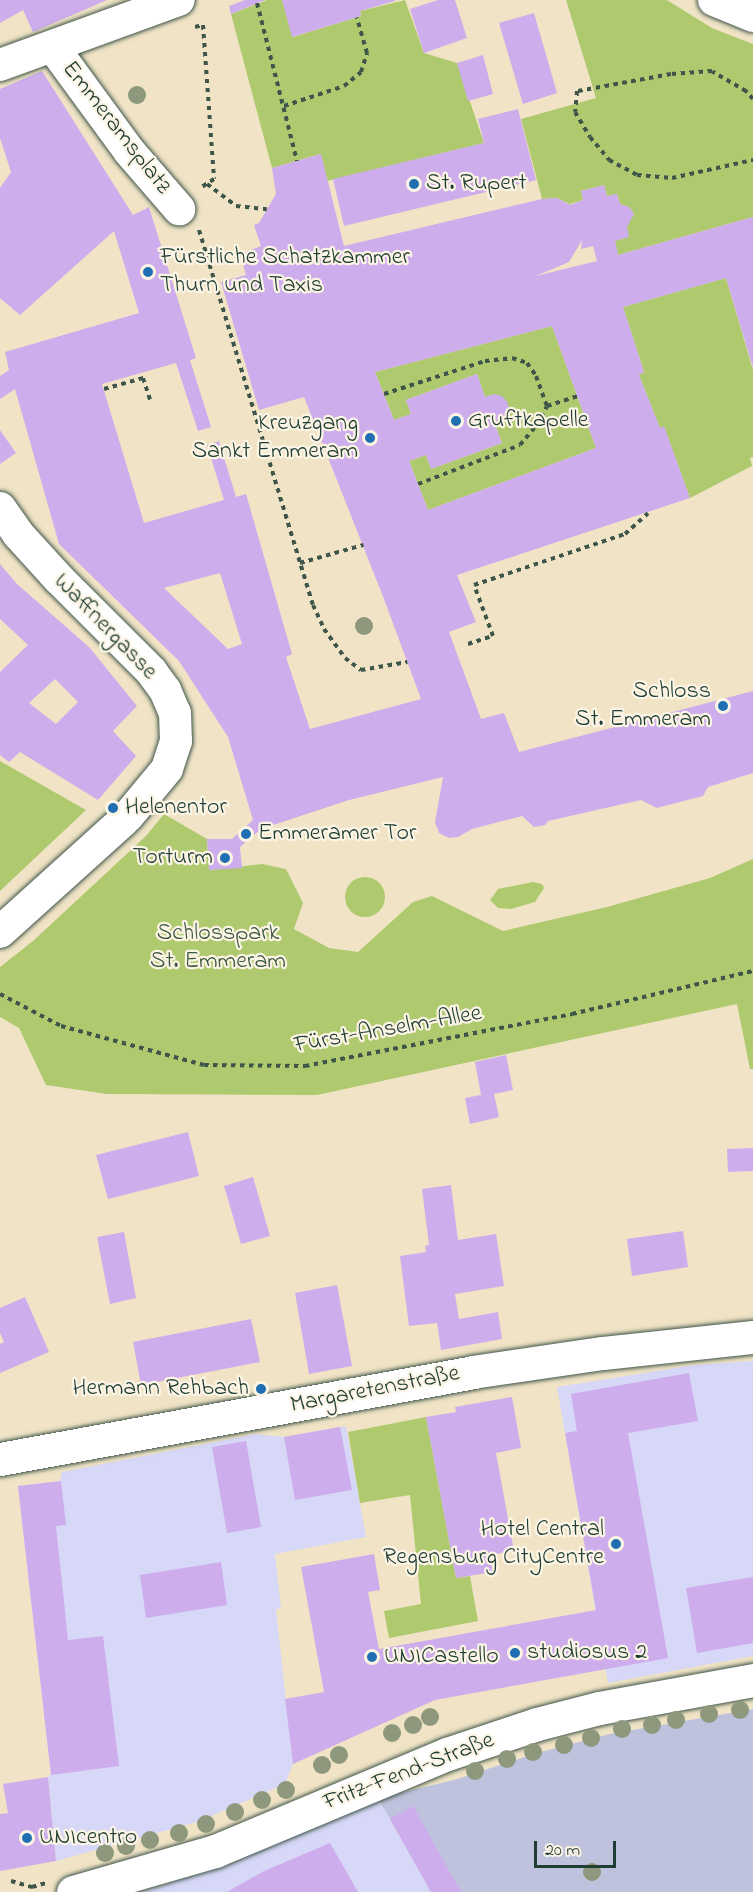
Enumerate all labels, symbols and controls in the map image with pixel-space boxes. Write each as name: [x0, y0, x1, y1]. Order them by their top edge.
street label: Emmeramsplatz: [55, 56, 177, 200]
place label: St. Rupert: [426, 170, 527, 198]
marker: St. Rupert: [407, 177, 421, 191]
place label: Fürstliche Schatzkammer Thurn und Taxis: [160, 244, 410, 300]
marker: Fürstliche Schatzkammer Thurn und Taxis: [141, 265, 155, 279]
place label: Gruftkapelle: [468, 407, 588, 435]
place label: Kreuzgang Sankt Emmeram: [192, 410, 358, 466]
marker: Gruftkapelle: [449, 414, 463, 428]
marker: Kreuzgang Sankt Emmeram: [363, 431, 377, 445]
street label: Waffnergasse: [47, 568, 163, 686]
place label: Schloss St. Emmeram: [575, 678, 711, 734]
marker: Schloss St. Emmeram: [716, 699, 730, 713]
place label: Helenentor: [125, 794, 227, 822]
marker: Helenentor: [106, 801, 120, 815]
place label: Emmeramer Tor: [258, 820, 416, 848]
marker: Emmeramer Tor: [239, 827, 253, 841]
place label: Torturm: [133, 844, 213, 872]
marker: Torturm: [218, 851, 232, 865]
park label: Schlosspark St. Emmeram: [150, 920, 286, 976]
street label: Fürst-Anselm-Allee: [292, 999, 484, 1061]
street label: Margaretenstraße: [288, 1359, 462, 1421]
place label: Hermann Rehbach: [73, 1375, 249, 1403]
marker: Hermann Rehbach: [254, 1382, 268, 1396]
place label: Hotel Central Regensburg CityCentre: [383, 1516, 604, 1572]
marker: Hotel Central Regensburg CityCentre: [609, 1537, 623, 1551]
place label: studiosus 2: [527, 1639, 647, 1667]
place label: UNICastello: [384, 1643, 499, 1671]
marker: studiosus 2: [508, 1646, 522, 1660]
marker: UNICastello: [365, 1650, 379, 1664]
street label: Fritz-Fend-Straße: [320, 1726, 498, 1818]
place label: UNIcentro: [39, 1824, 137, 1852]
scale bar: [537, 1829, 620, 1867]
marker: UNIcentro: [20, 1831, 34, 1845]
text: 20 m: [545, 1838, 580, 1864]

